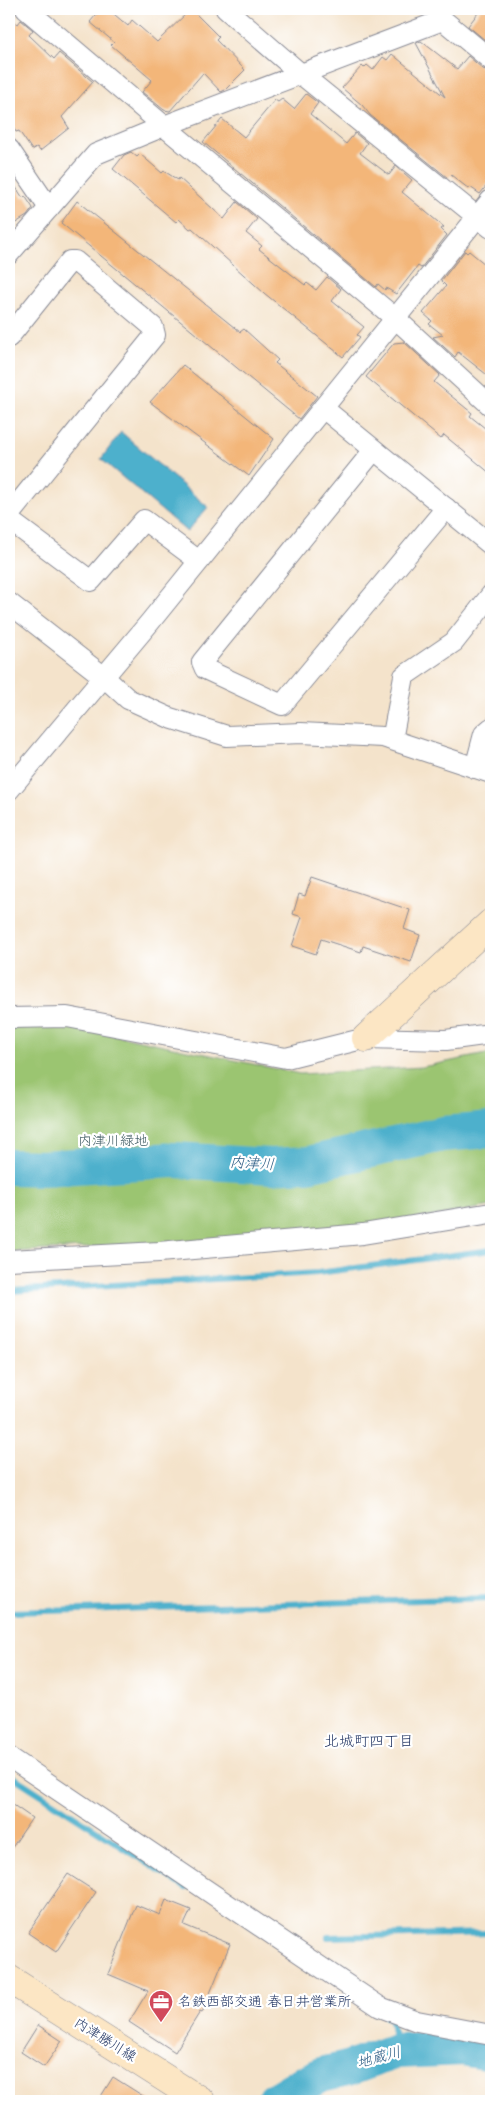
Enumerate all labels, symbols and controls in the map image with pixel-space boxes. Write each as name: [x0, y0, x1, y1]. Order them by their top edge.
park label: 内津川緑地: [78, 1130, 148, 1152]
water label: 内津川: [229, 1151, 275, 1177]
district label: 北城町四丁目: [324, 1730, 414, 1754]
office icon: 名鉄西部交通 春日井営業所: [148, 1989, 174, 2023]
place label: 名鉄西部交通 春日井営業所: [178, 1991, 352, 2013]
street label: 内津勝川線: [69, 2012, 141, 2068]
water label: 地蔵川: [354, 2041, 404, 2075]

